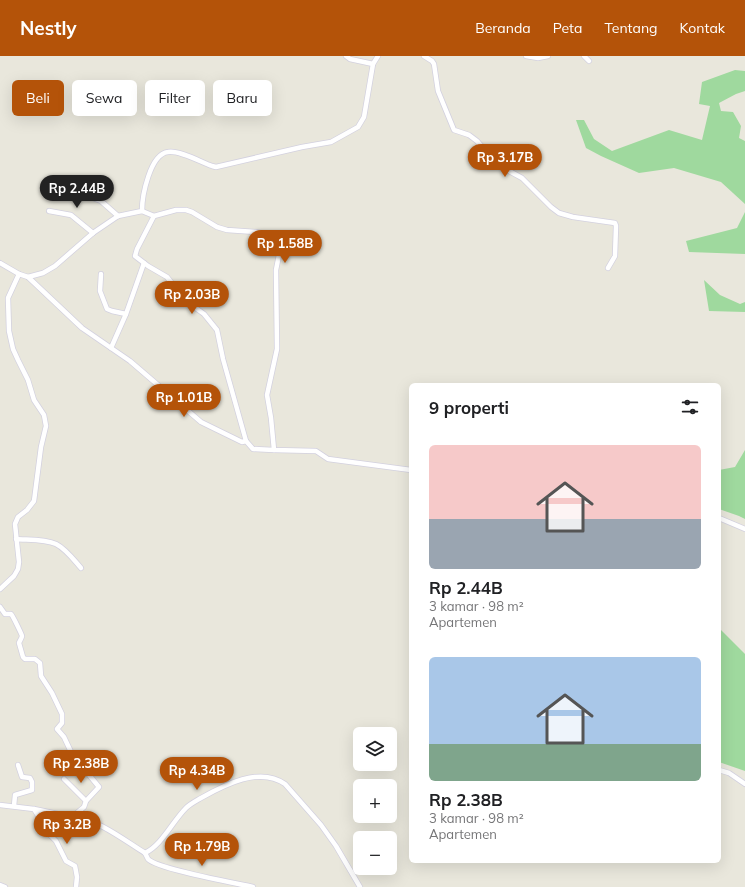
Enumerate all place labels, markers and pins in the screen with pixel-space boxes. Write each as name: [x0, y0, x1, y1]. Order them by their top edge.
pin: Rp 3.17B: [464, 144, 546, 178]
pin: Rp 2.44B: [36, 175, 118, 209]
pin: Rp 1.58B: [244, 230, 326, 264]
pin: Rp 2.03B: [151, 281, 233, 315]
pin: Rp 1.01B: [143, 384, 225, 418]
pin: Rp 2.38B: [40, 750, 122, 784]
pin: Rp 4.34B: [156, 757, 238, 791]
pin: Rp 3.2B: [30, 811, 104, 845]
pin: Rp 1.79B: [161, 833, 243, 867]

